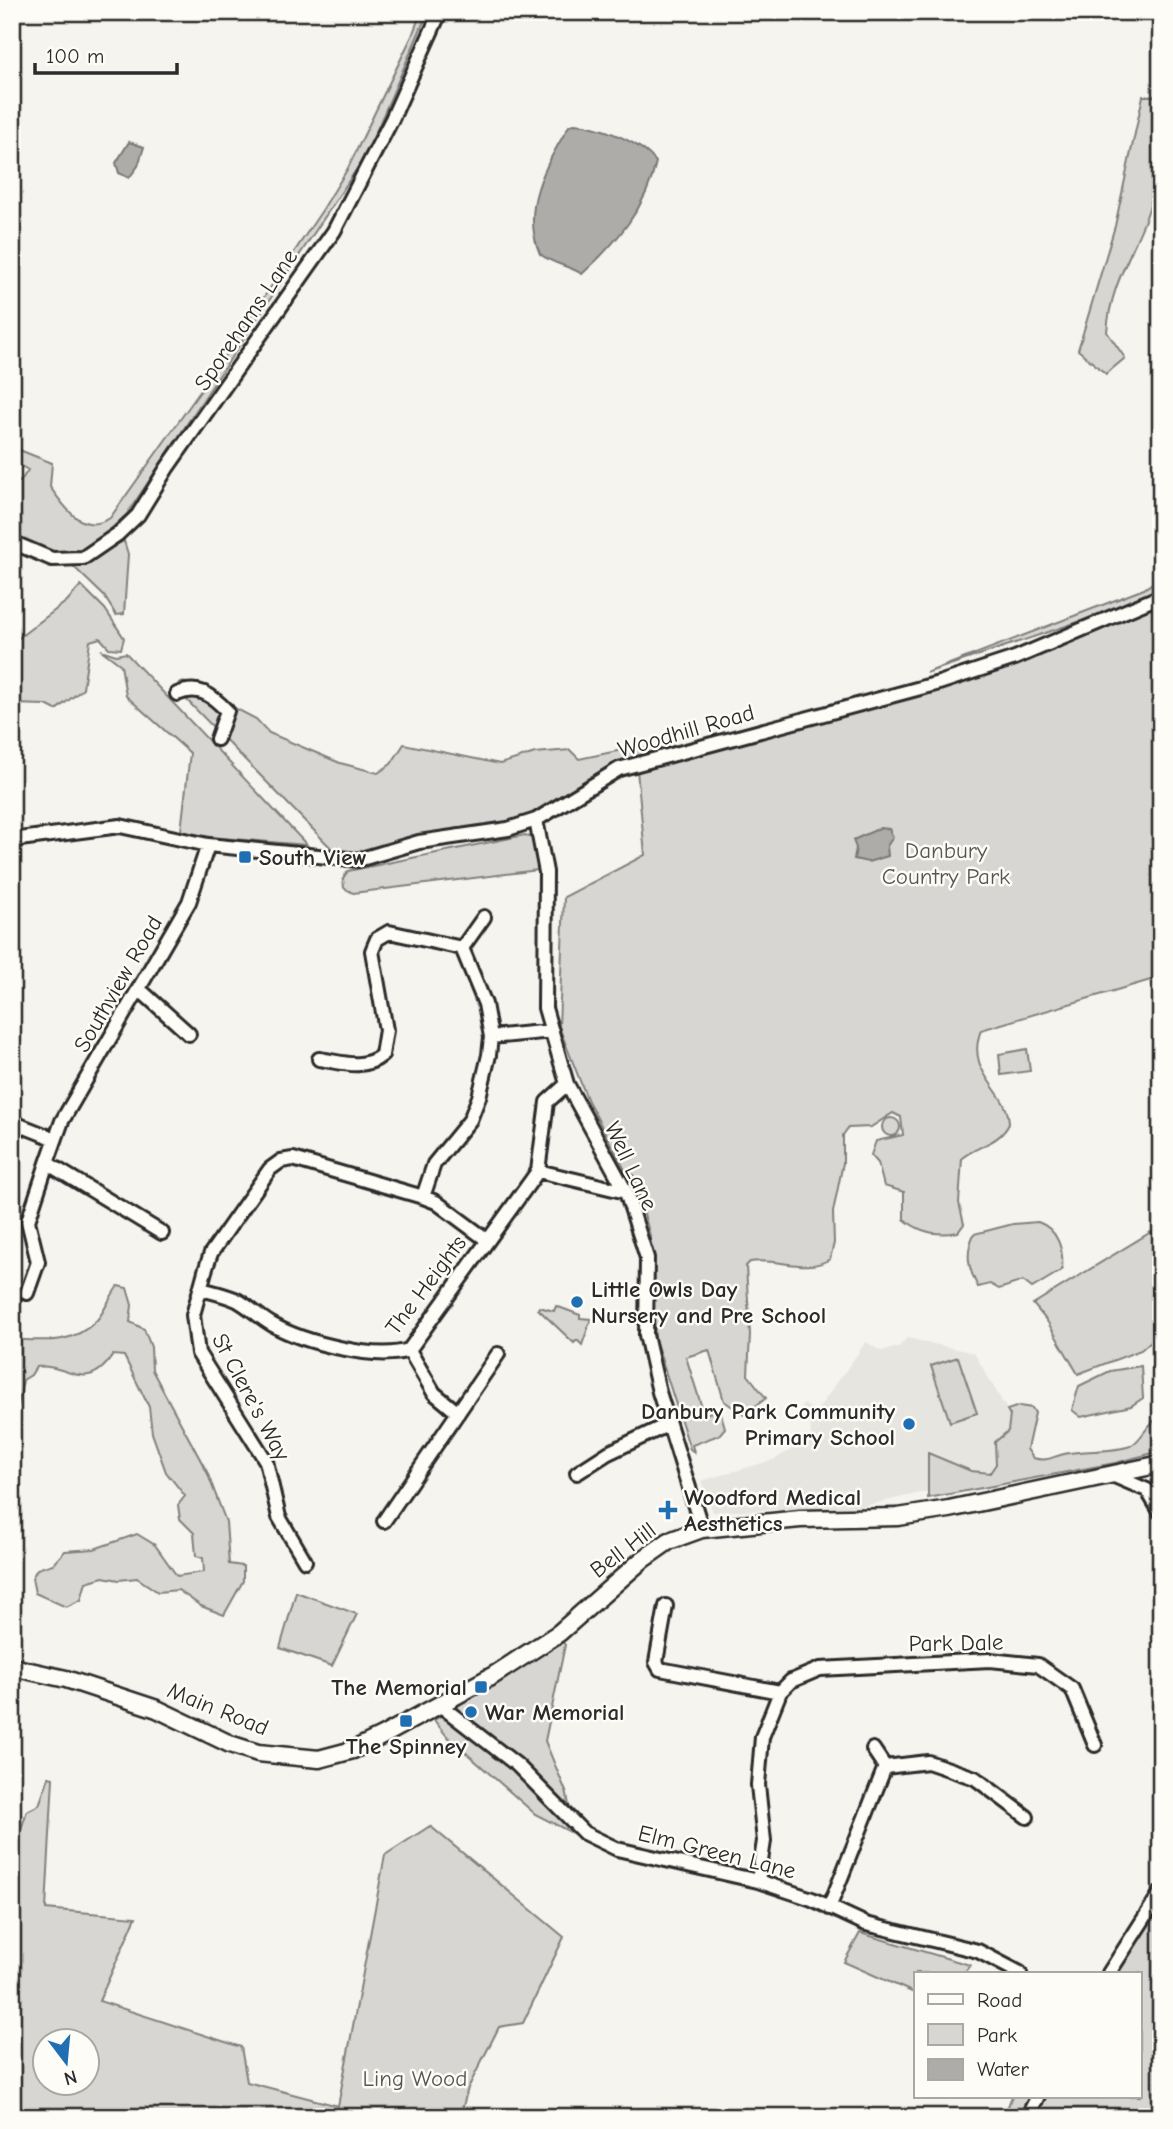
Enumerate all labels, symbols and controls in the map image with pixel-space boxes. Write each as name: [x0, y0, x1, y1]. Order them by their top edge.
scale bar: [35, 32, 177, 76]
text: 100 m: [46, 44, 104, 68]
street label: Sporehams Lane: [189, 244, 303, 396]
street label: Woodhill Road: [615, 699, 757, 763]
park label: Danbury Country Park: [882, 837, 1010, 890]
place label: South View: [259, 844, 367, 871]
marker: South View: [237, 849, 253, 865]
street label: Southview Road: [68, 911, 168, 1057]
street label: Well Lane: [599, 1117, 663, 1215]
street label: The Heights: [380, 1230, 472, 1340]
place label: Little Owls Day Nursery and Pre School: [591, 1276, 826, 1329]
marker: Little Owls Day Nursery and Pre School: [569, 1294, 585, 1310]
street label: St Clere's Way: [206, 1329, 296, 1466]
place label: Danbury Park Community Primary School: [641, 1398, 895, 1451]
marker: Danbury Park Community Primary School: [901, 1416, 917, 1432]
place label: Woodford Medical Aesthetics: [684, 1484, 861, 1537]
marker: Woodford Medical Aesthetics: [658, 1500, 678, 1520]
street label: Bell Hill: [585, 1517, 661, 1583]
street label: Park Dale: [908, 1629, 1004, 1657]
place label: The Memorial: [331, 1674, 467, 1701]
street label: Main Road: [164, 1677, 272, 1741]
marker: The Memorial: [473, 1679, 489, 1695]
place label: War Memorial: [485, 1699, 625, 1726]
marker: War Memorial: [463, 1704, 479, 1720]
marker: The Spinney: [398, 1713, 414, 1729]
place label: The Spinney: [346, 1733, 467, 1760]
street label: Elm Green Lane: [635, 1819, 799, 1885]
legend: [914, 1972, 1142, 2098]
text: Road: [977, 1988, 1022, 2012]
text: Park: [977, 2023, 1017, 2047]
north arrow: [32, 2028, 102, 2098]
text: Water: [977, 2057, 1030, 2081]
text: N: [61, 2065, 79, 2090]
park label: Ling Wood: [363, 2065, 467, 2092]

